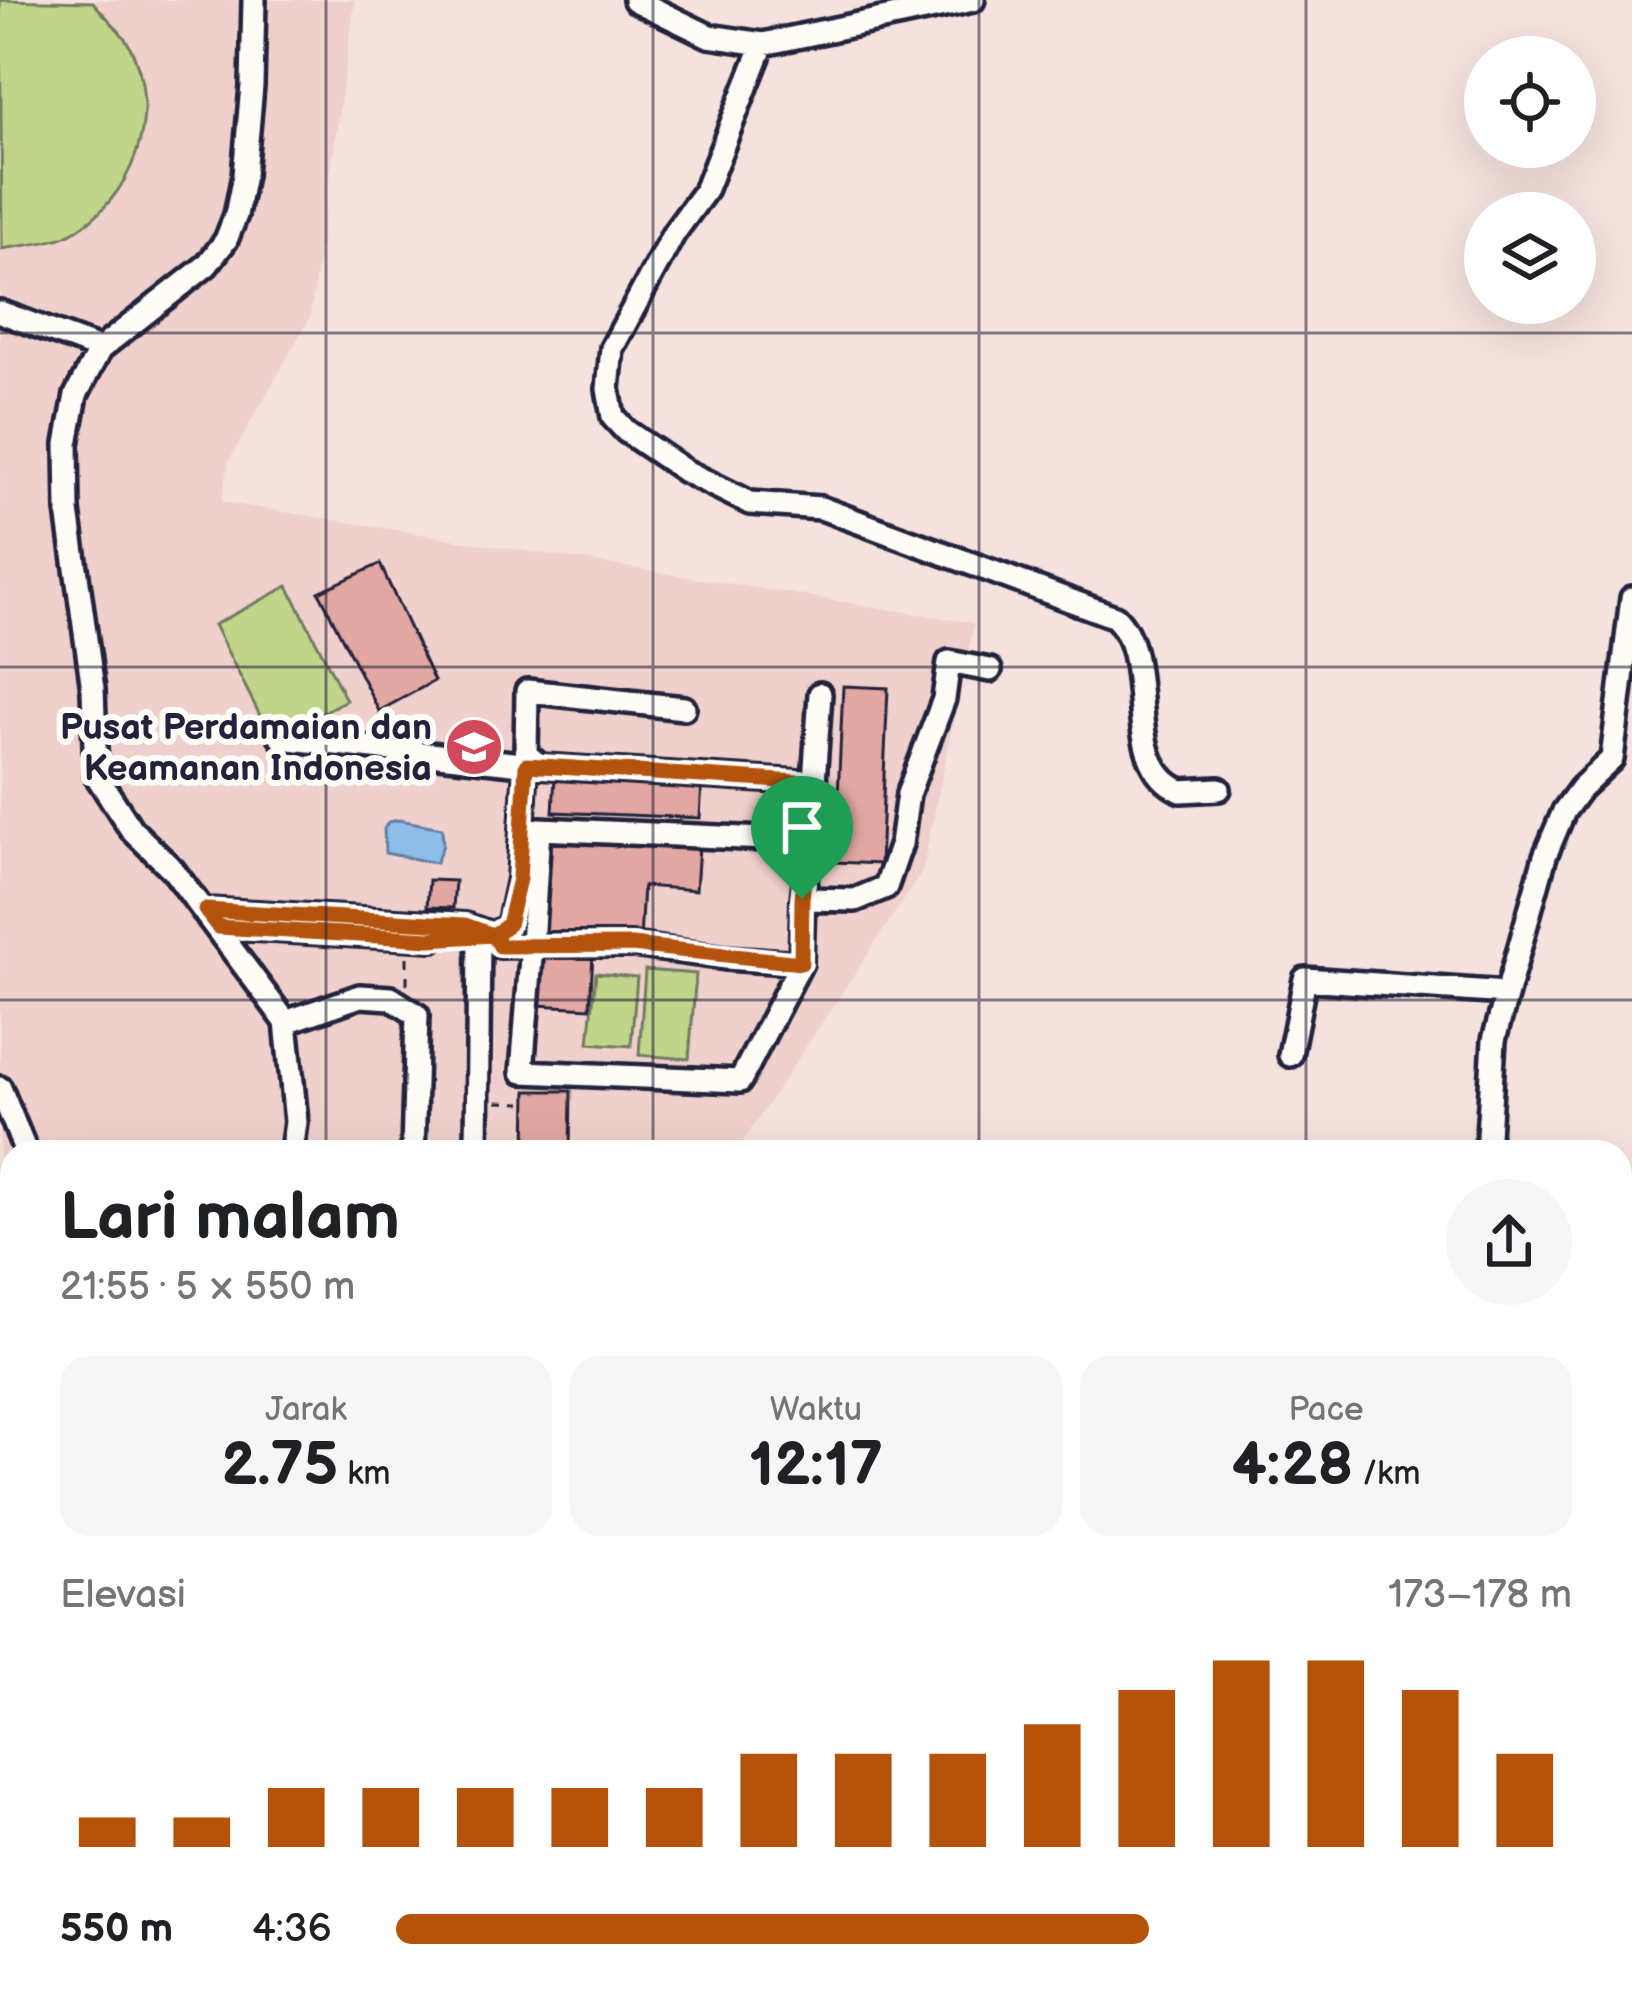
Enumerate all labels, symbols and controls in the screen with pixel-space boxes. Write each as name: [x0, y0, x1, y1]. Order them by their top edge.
map controls: [1464, 36, 1596, 324]
button: locate: [1464, 36, 1596, 168]
button: layers: [1464, 192, 1596, 324]
place label: Pusat Perdamaian dan Keamanan Indonesia: [60, 707, 432, 791]
school or university icon: Pusat Perdamaian dan Keamanan Indonesia: [443, 716, 505, 778]
pin: [751, 776, 853, 899]
icon: arrive: [769, 794, 835, 860]
text: Lari malam: [60, 1179, 400, 1258]
button: share: [1446, 1179, 1572, 1305]
text: 21:55 · 5 × 550 m: [60, 1264, 355, 1311]
text: Jarak: [265, 1390, 347, 1430]
text: Waktu: [770, 1390, 862, 1430]
text: Pace: [1288, 1390, 1364, 1430]
text: 2.75: [221, 1430, 338, 1502]
text: 12:17: [749, 1430, 883, 1502]
text: 4:28: [1231, 1430, 1353, 1502]
text: km: [338, 1454, 391, 1494]
text: /km: [1353, 1454, 1421, 1494]
text: Elevasi: [60, 1572, 186, 1619]
text: 173–178 m: [1388, 1572, 1572, 1619]
text: 550 m: [60, 1906, 173, 1953]
text: 4:36: [252, 1906, 331, 1953]

